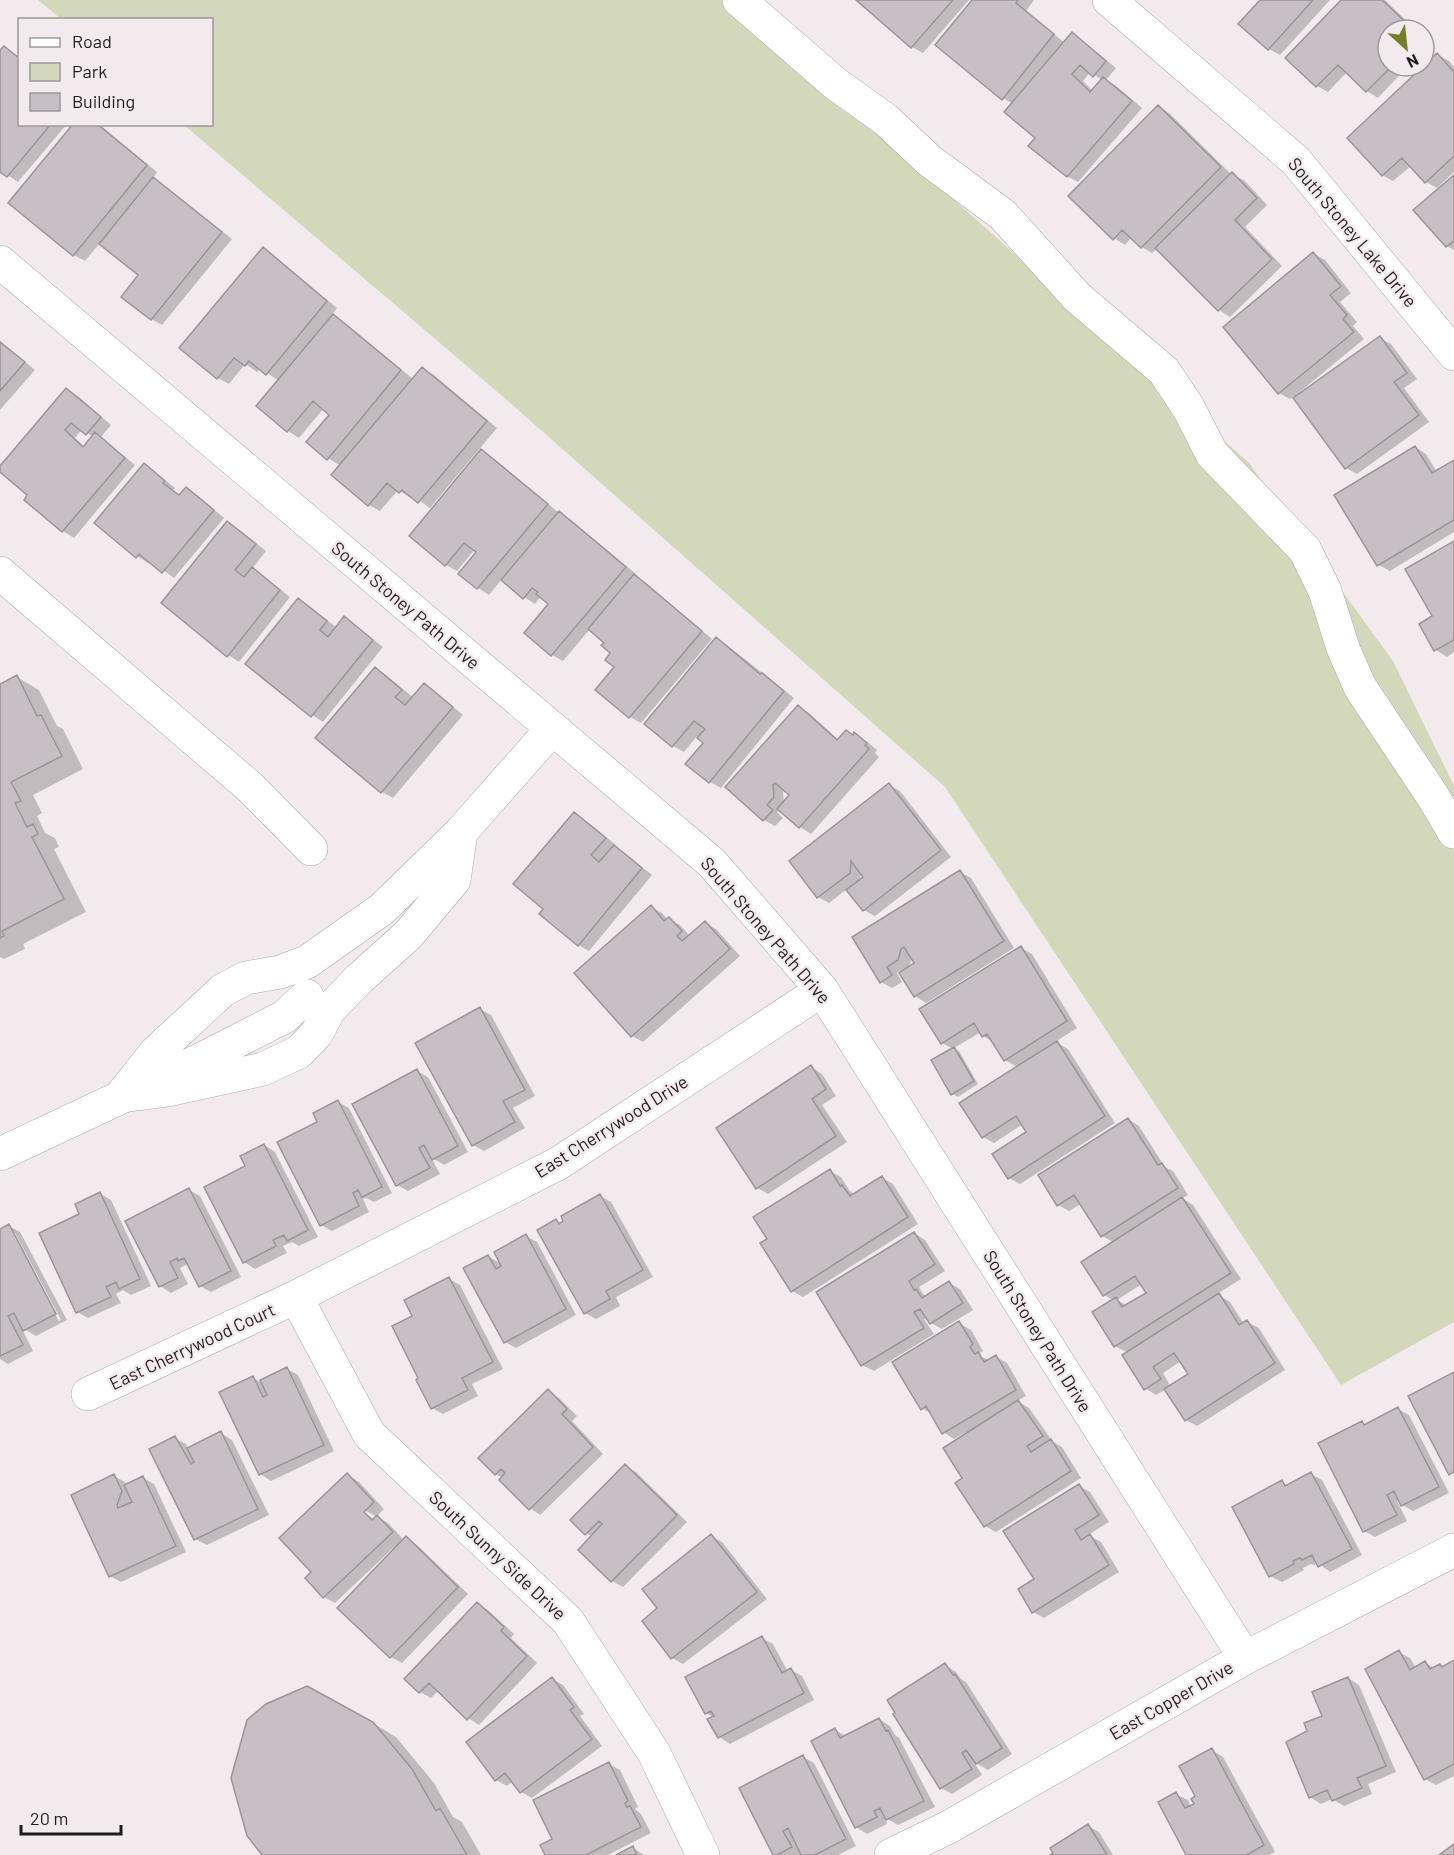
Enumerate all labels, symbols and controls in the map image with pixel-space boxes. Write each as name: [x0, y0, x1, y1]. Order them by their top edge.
legend: [18, 18, 213, 126]
north arrow: [1376, 18, 1436, 78]
text: Road: [72, 30, 112, 52]
text: N: [1404, 51, 1422, 73]
text: Park: [72, 60, 107, 82]
text: Building: [72, 90, 135, 112]
street label: South Stoney Lake Drive: [1284, 153, 1422, 311]
street label: South Stoney Path Drive: [327, 536, 485, 674]
street label: South Stoney Path Drive: [696, 852, 836, 1008]
street label: East Cherrywood Drive: [530, 1070, 692, 1182]
street label: South Stoney Path Drive: [979, 1246, 1097, 1416]
street label: East Cherrywood Court: [106, 1298, 278, 1394]
street label: South Sunny Side Drive: [425, 1486, 571, 1624]
street label: East Copper Drive: [1105, 1656, 1237, 1744]
scale bar: [21, 1798, 122, 1836]
text: 20 m: [30, 1807, 68, 1829]

